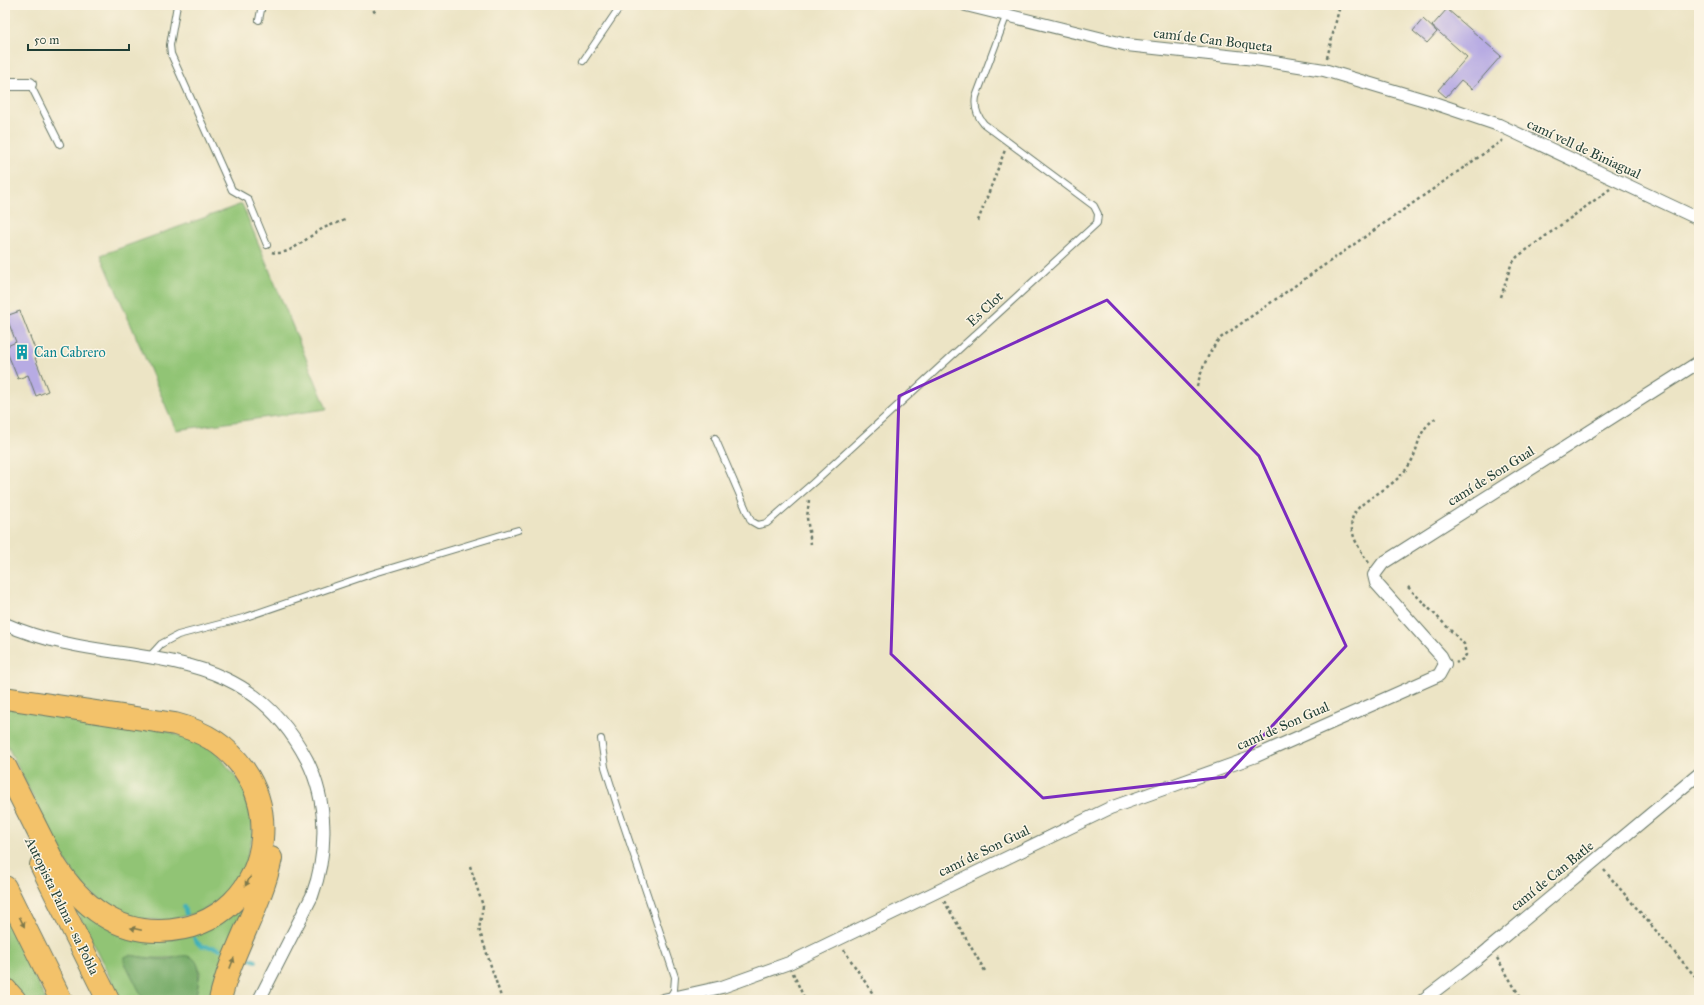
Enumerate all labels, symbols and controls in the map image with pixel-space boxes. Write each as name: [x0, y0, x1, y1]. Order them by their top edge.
street label: camí de Can Boqueta: [1152, 24, 1273, 57]
scale bar: [28, 26, 129, 52]
text: 50 m: [34, 33, 59, 47]
street label: camí vell de Biniagual: [1524, 115, 1644, 183]
street label: Es Clot: [963, 288, 1007, 330]
building icon: Can Cabrero: [13, 343, 31, 361]
place label: Can Cabrero: [34, 344, 106, 361]
street label: camí de Son Gual: [1444, 442, 1538, 510]
street label: camí de Son Gual: [1234, 698, 1332, 754]
street label: camí de Son Gual: [936, 821, 1033, 880]
street label: Autopista Palma - sa Pobla: [21, 834, 103, 978]
street label: camí de Can Batle: [1507, 837, 1597, 915]
one-way arrow: [244, 875, 251, 887]
one-way arrow: [19, 916, 25, 928]
one-way arrow: [130, 926, 142, 932]
one-way arrow: [229, 957, 235, 969]

